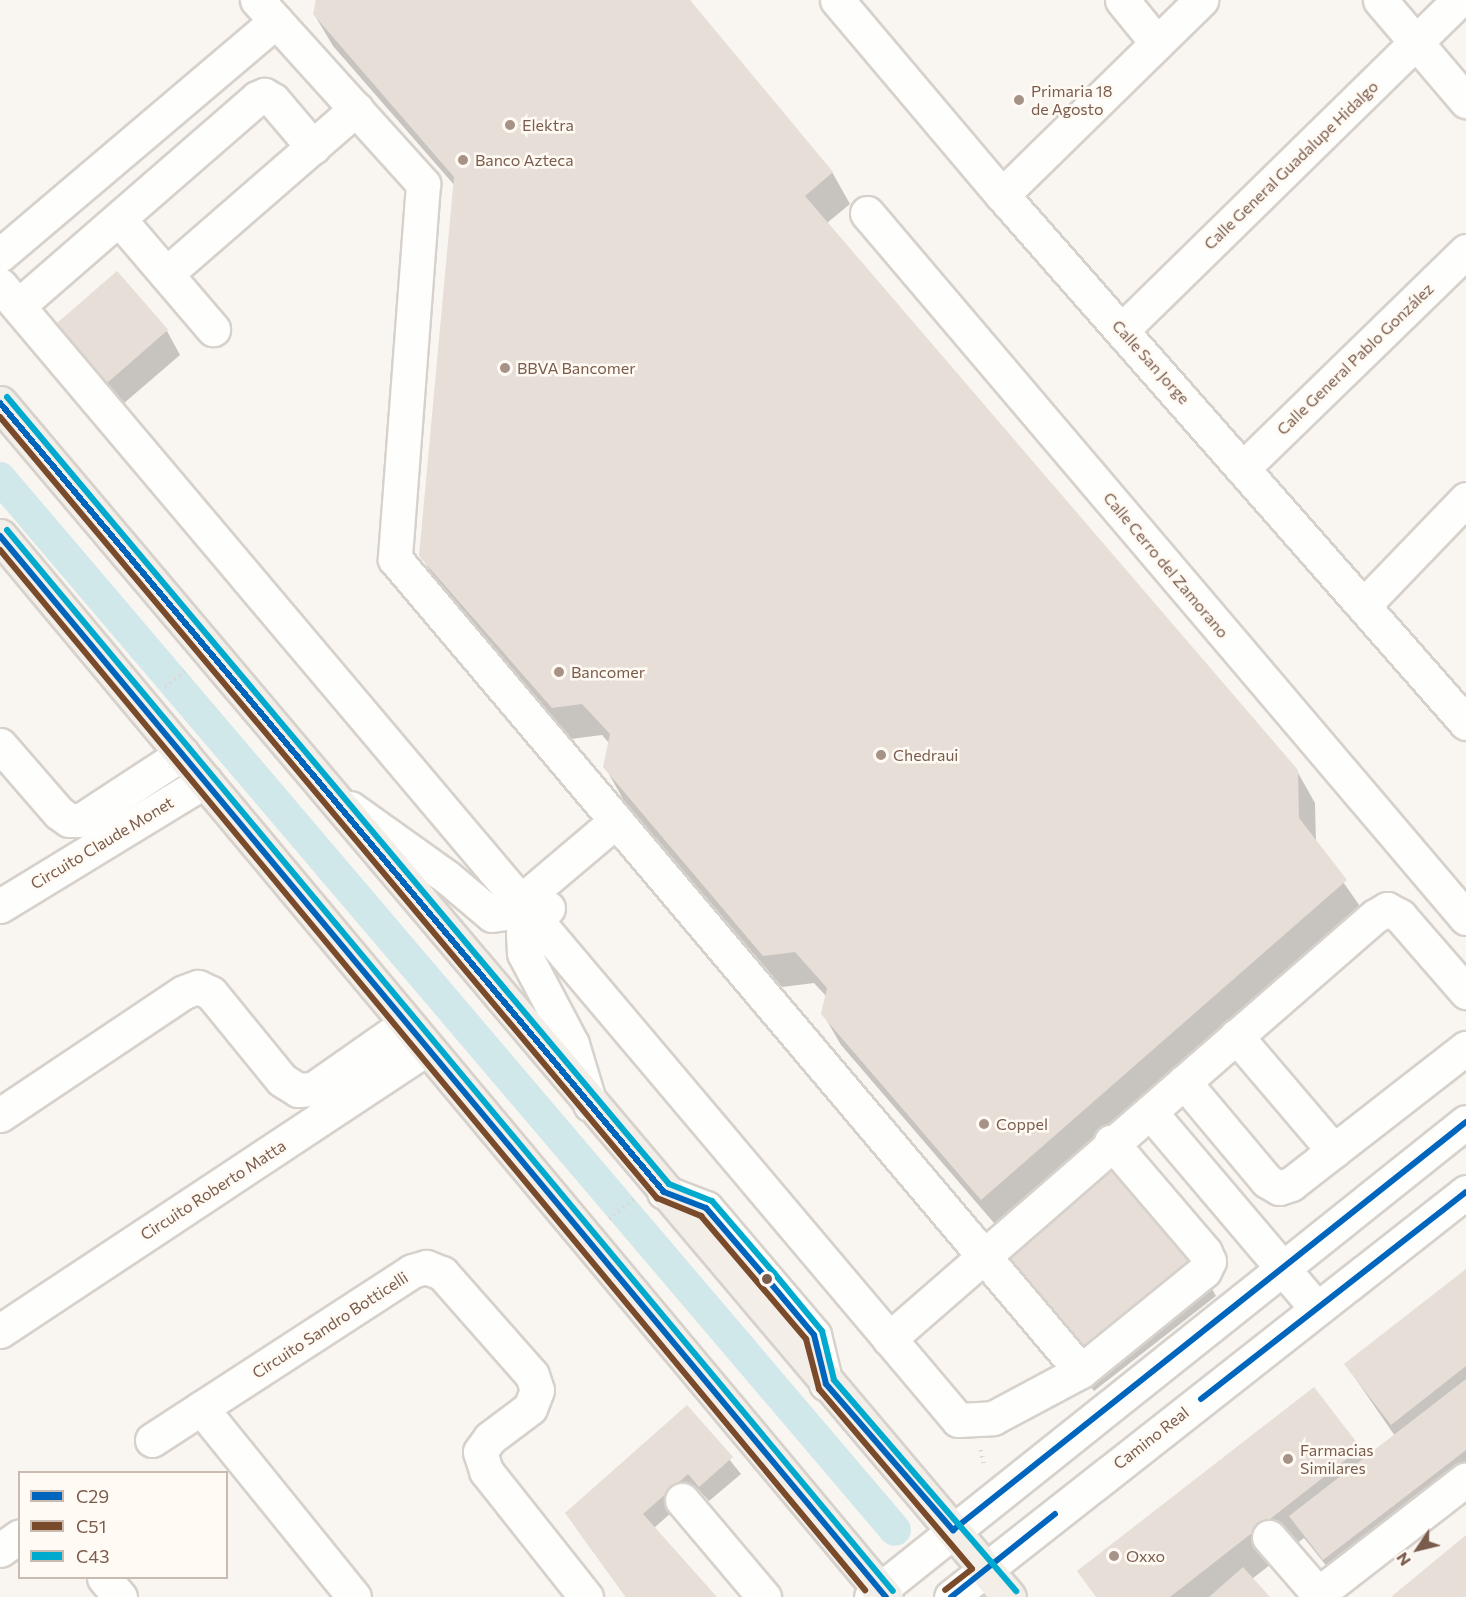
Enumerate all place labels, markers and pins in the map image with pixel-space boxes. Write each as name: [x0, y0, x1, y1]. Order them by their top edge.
place label: Primaria 18 de Agosto: [1031, 81, 1112, 119]
marker: Primaria 18 de Agosto: [1012, 93, 1026, 107]
place label: Elektra: [522, 115, 574, 135]
marker: Elektra: [503, 118, 517, 132]
place label: Banco Azteca: [475, 150, 574, 170]
marker: Banco Azteca: [456, 153, 470, 167]
place label: BBVA Bancomer: [517, 358, 636, 378]
marker: BBVA Bancomer: [498, 361, 512, 375]
place label: Bancomer: [571, 662, 645, 682]
marker: Bancomer: [552, 665, 566, 679]
place label: Chedraui: [893, 745, 958, 765]
marker: Chedraui: [874, 748, 888, 762]
place label: Coppel: [996, 1114, 1048, 1134]
marker: Coppel: [977, 1117, 991, 1131]
unlabelled marker: [761, 1273, 773, 1285]
place label: Farmacias Similares: [1300, 1440, 1374, 1478]
marker: Farmacias Similares: [1281, 1452, 1295, 1466]
place label: Oxxo: [1126, 1546, 1165, 1566]
marker: Oxxo: [1107, 1549, 1121, 1563]

